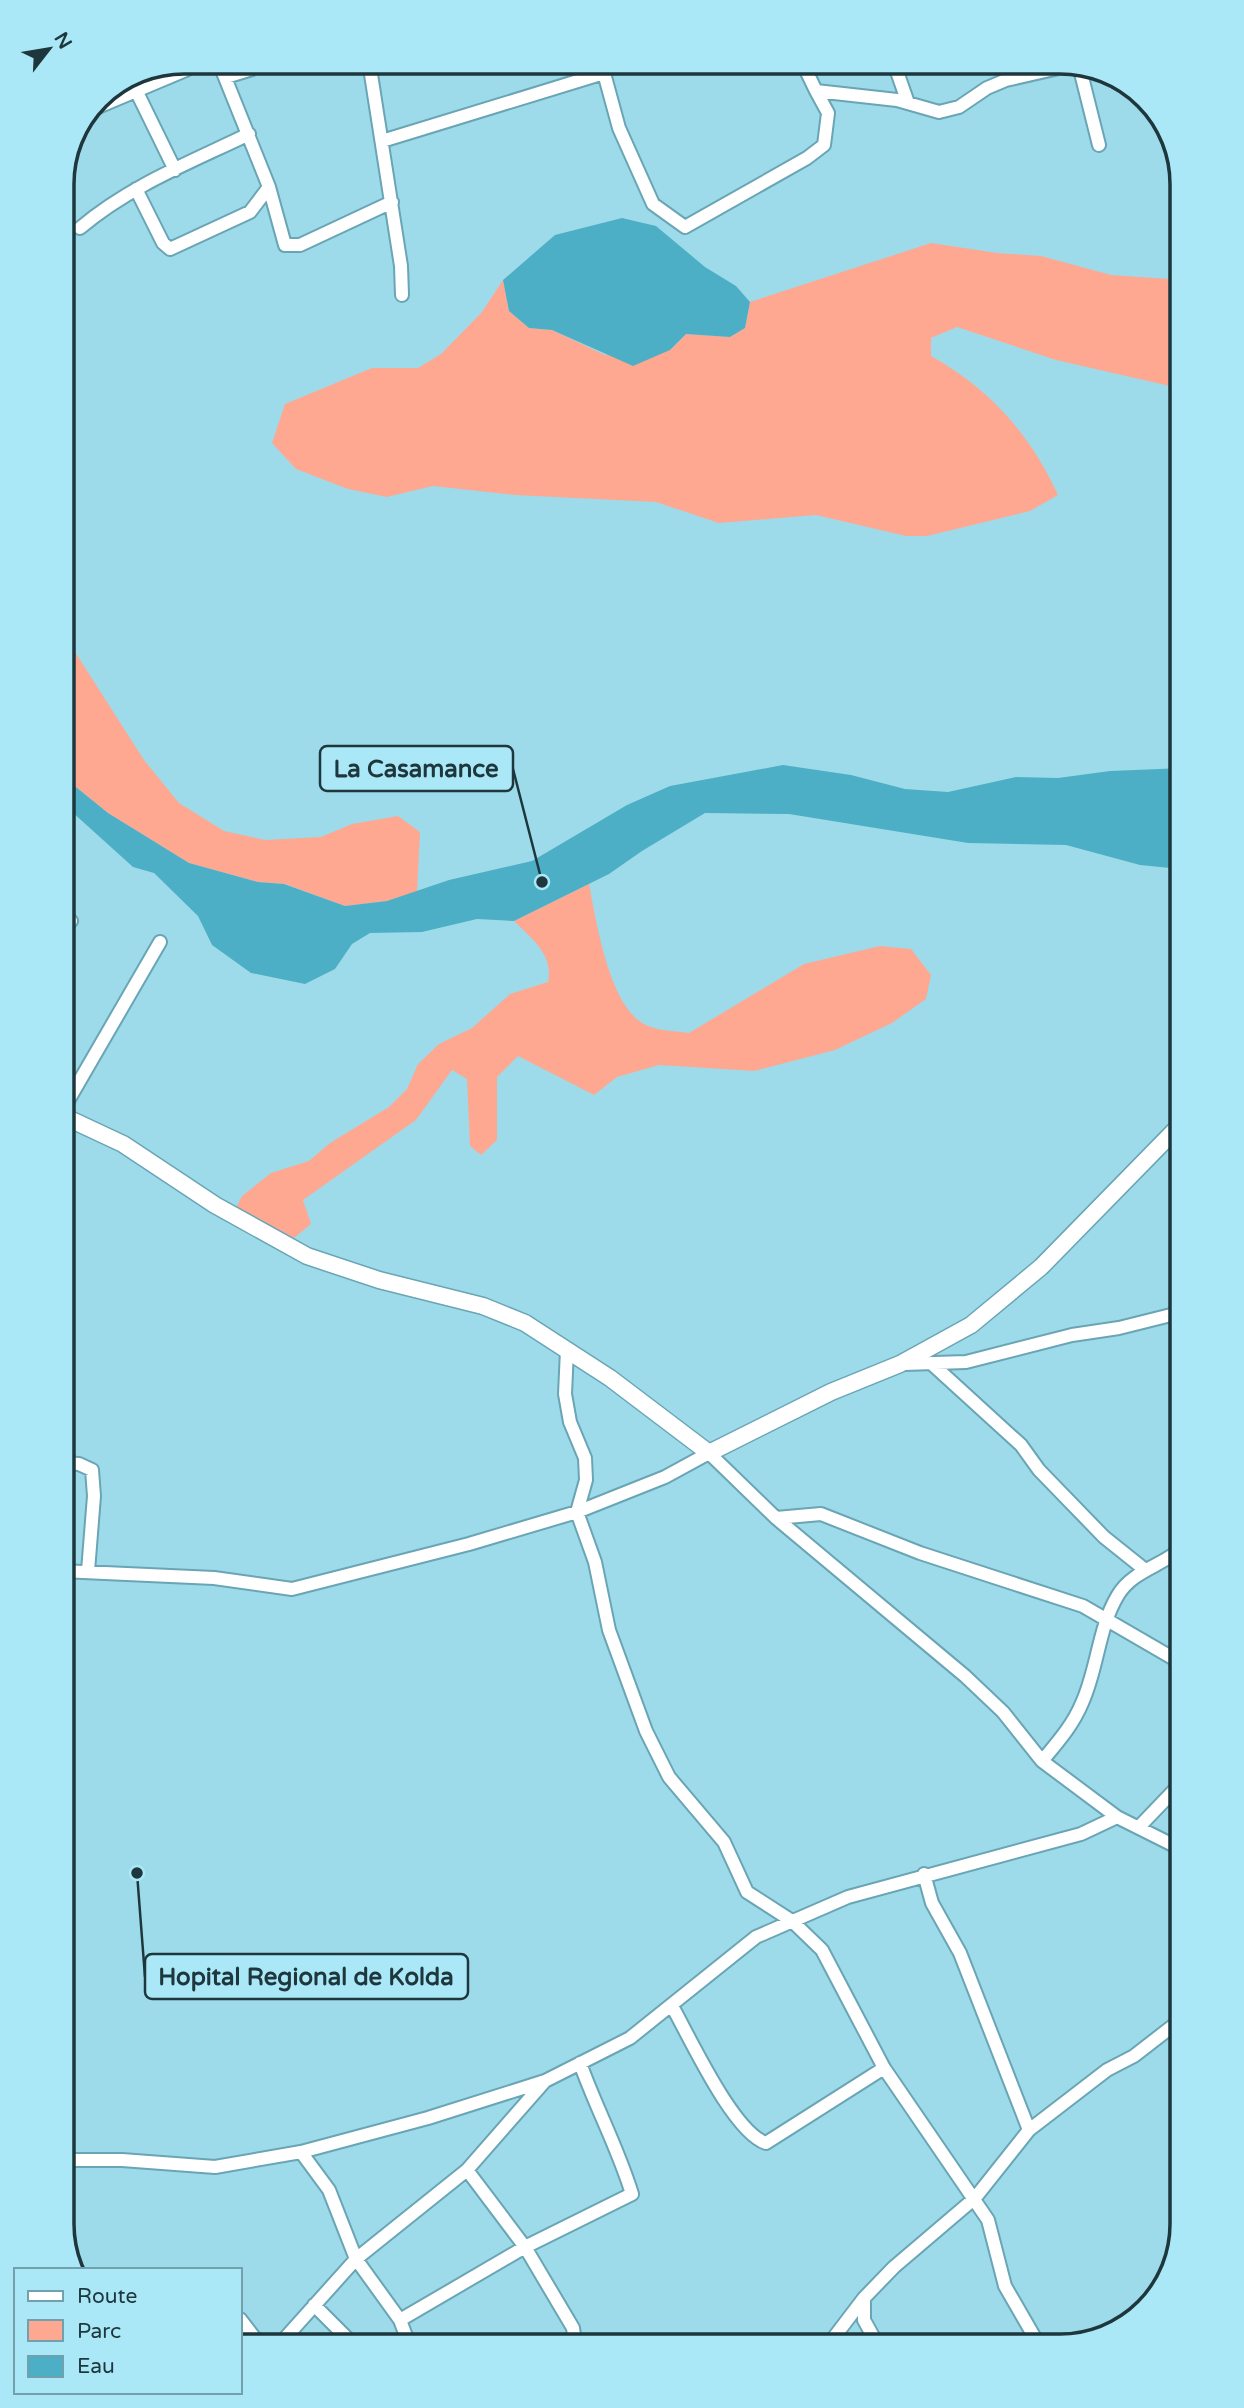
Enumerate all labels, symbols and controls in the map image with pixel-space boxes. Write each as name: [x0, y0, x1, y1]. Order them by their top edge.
north arrow: [14, 14, 84, 84]
text: N: [49, 29, 76, 53]
callout: La Casamance: [320, 746, 513, 791]
text: La Casamance: [333, 755, 499, 784]
callout: Hopital Regional de Kolda: [145, 1954, 468, 1999]
text: Hopital Regional de Kolda: [158, 1963, 454, 1992]
legend: [14, 2268, 242, 2394]
text: Route: [77, 2284, 137, 2309]
text: Parc: [77, 2319, 121, 2344]
text: Eau: [77, 2354, 115, 2379]

